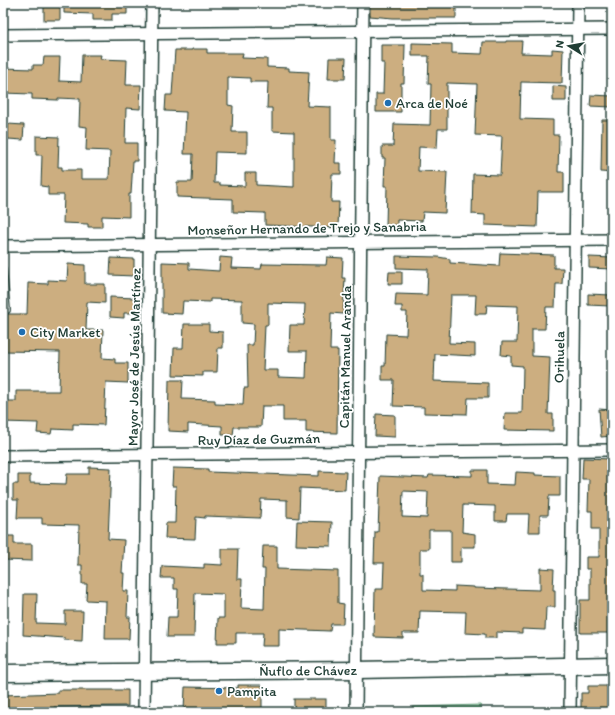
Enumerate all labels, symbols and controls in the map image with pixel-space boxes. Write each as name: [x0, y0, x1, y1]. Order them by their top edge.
north arrow: [549, 26, 589, 66]
text: N: [553, 39, 567, 49]
place label: Arca de Noé: [396, 95, 468, 112]
marker: Arca de Noé: [383, 98, 393, 108]
street label: Monseñor Hernando de Trejo y Sanabria: [187, 218, 427, 239]
street label: Mayor José de Jesús Martínez: [124, 267, 145, 446]
street label: Capitán Manuel Aranda: [336, 285, 355, 429]
place label: City Market: [30, 324, 101, 341]
marker: City Market: [17, 327, 27, 337]
street label: Orihuela: [551, 330, 568, 383]
street label: Ruy Díaz de Guzmán: [198, 430, 320, 449]
street label: Ñuflo de Chávez: [259, 662, 357, 680]
place label: Pampita: [227, 683, 277, 700]
marker: Pampita: [214, 686, 224, 696]

